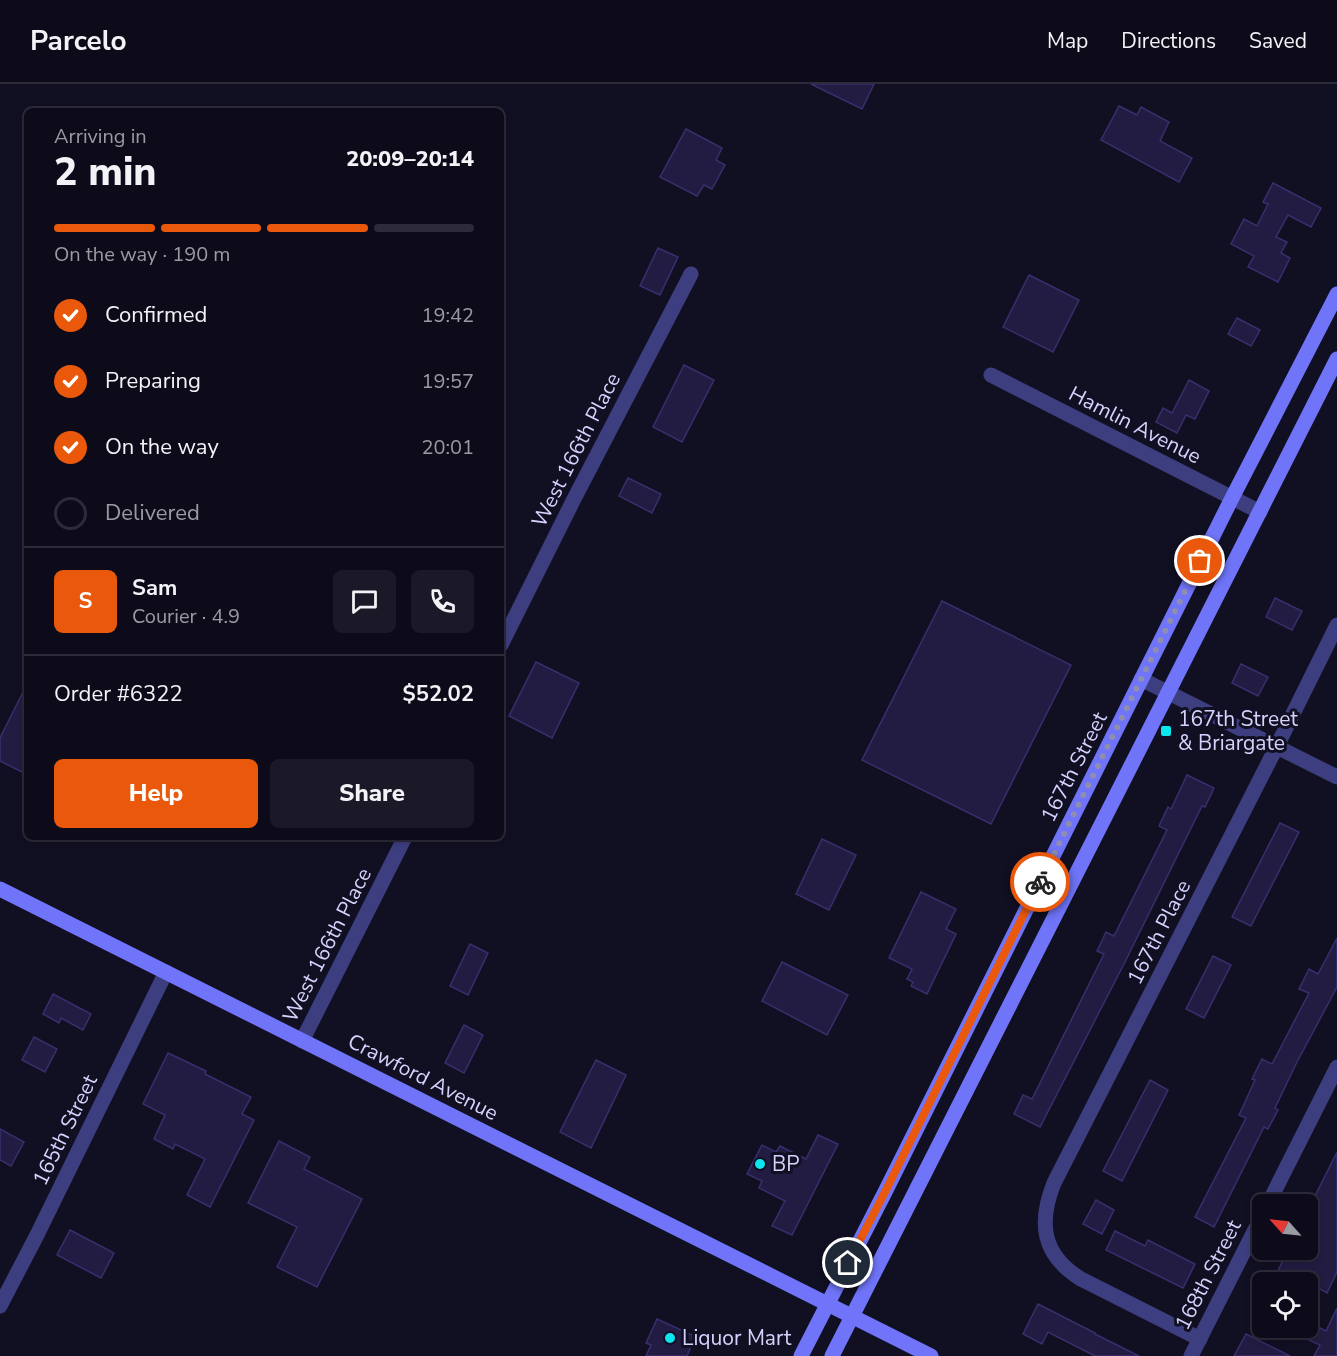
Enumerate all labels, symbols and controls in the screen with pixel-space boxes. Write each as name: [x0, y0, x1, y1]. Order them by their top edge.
text: Parcelo: [30, 22, 127, 60]
text: Map: [1047, 27, 1088, 55]
text: Directions: [1121, 27, 1216, 55]
text: Saved: [1249, 27, 1307, 55]
text: Arriving in: [54, 123, 147, 150]
text: 20:09–20:14: [346, 144, 474, 174]
text: 2 min: [54, 146, 157, 199]
text: On the way · 190 m: [54, 241, 230, 268]
icon: check: [54, 299, 87, 332]
text: Confirmed: [105, 300, 207, 330]
text: 19:42: [421, 302, 474, 329]
icon: check: [54, 365, 87, 398]
text: Preparing: [105, 366, 201, 396]
text: 19:57: [421, 368, 474, 395]
street label: West 166th Place: [525, 368, 627, 532]
street label: Hamlin Avenue: [1064, 380, 1206, 470]
icon: check: [54, 431, 87, 464]
text: On the way: [105, 432, 219, 462]
text: 20:01: [421, 434, 474, 461]
text: Delivered: [105, 498, 200, 528]
pin: [1174, 535, 1225, 586]
icon: bag: [1183, 544, 1216, 577]
button: chat: [333, 570, 396, 633]
button: phone: [411, 570, 474, 633]
text: Sam: [132, 573, 177, 603]
text: S: [79, 586, 92, 616]
text: Courier · 4.9: [132, 603, 240, 630]
text: Order #6322: [54, 679, 183, 709]
text: $52.02: [403, 679, 474, 709]
place label: 167th Street & Briargate: [1178, 705, 1298, 757]
street label: 167th Street: [1034, 707, 1114, 827]
marker: 167th Street & Briargate: [1159, 724, 1173, 738]
button: Help: [54, 759, 258, 828]
button: Share: [270, 759, 474, 828]
courier: [1010, 852, 1070, 912]
street label: West 166th Place: [276, 863, 378, 1027]
icon: bike: [1024, 866, 1057, 899]
street label: 167th Place: [1121, 875, 1197, 989]
street label: Crawford Avenue: [343, 1027, 503, 1127]
street label: 165th Street: [26, 1069, 104, 1190]
place label: BP: [772, 1150, 800, 1178]
marker: BP: [753, 1157, 767, 1171]
north arrow: [1252, 1194, 1318, 1260]
map controls: [1252, 1194, 1318, 1338]
street label: 168th Street: [1168, 1215, 1248, 1335]
pin: [822, 1237, 873, 1288]
icon: home: [831, 1246, 864, 1279]
button: locate: [1252, 1272, 1318, 1338]
place label: Liquor Mart: [682, 1324, 792, 1352]
marker: Liquor Mart: [663, 1331, 677, 1345]

